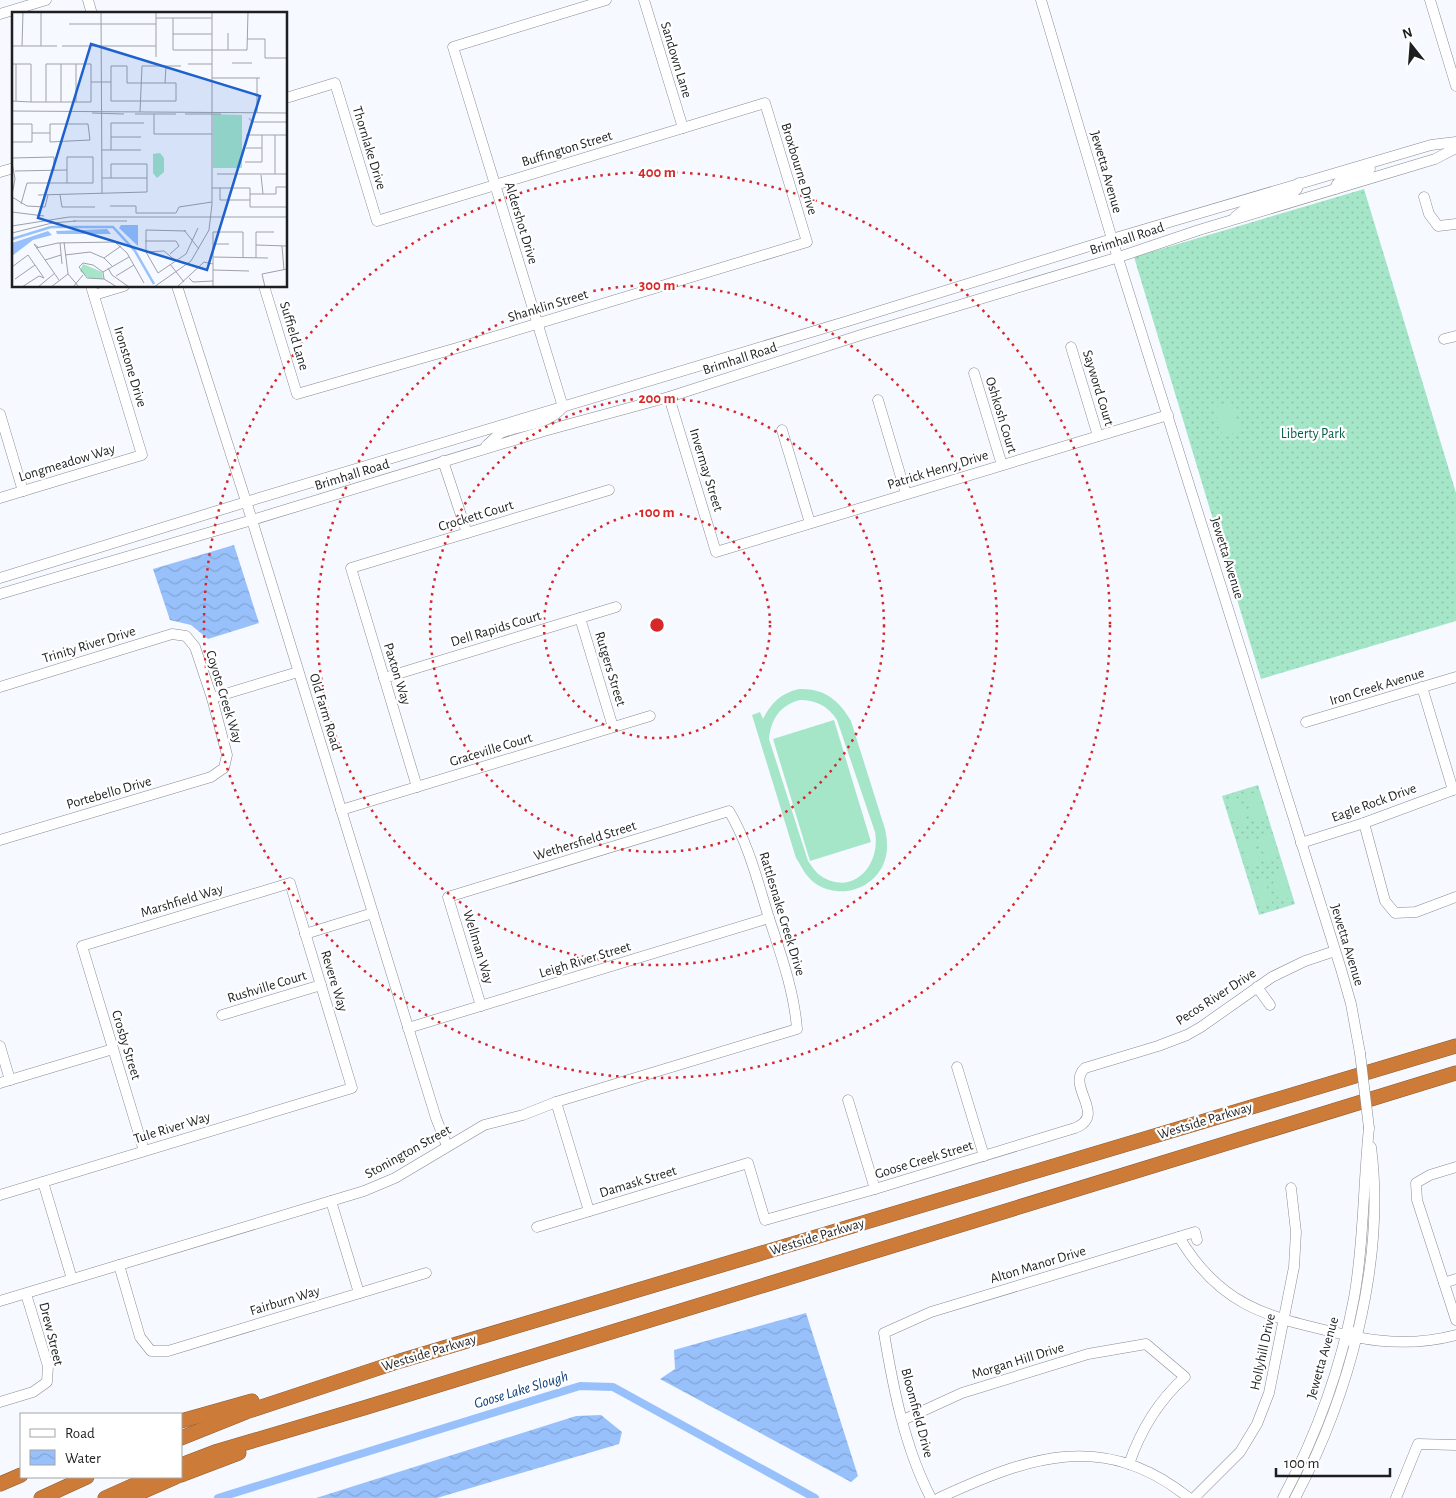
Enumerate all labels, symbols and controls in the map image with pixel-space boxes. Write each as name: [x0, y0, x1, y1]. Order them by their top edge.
inset map: [12, 12, 288, 288]
street label: Sandown Lane: [658, 20, 694, 100]
north arrow: [1386, 20, 1436, 70]
text: N: [1401, 25, 1414, 42]
street label: Thornlake Drive: [350, 105, 388, 191]
street label: Broxbourne Drive: [778, 121, 820, 217]
street label: Buffington Street: [520, 128, 615, 169]
street label: Jewetta Avenue: [1088, 129, 1124, 215]
text: 400 m: [638, 165, 676, 180]
street label: Aldershot Drive: [502, 180, 540, 266]
street label: Brimhall Road: [1088, 220, 1166, 258]
text: 300 m: [639, 278, 675, 293]
street label: Shanklin Street: [506, 287, 590, 325]
street label: Suffield Lane: [277, 300, 311, 372]
street label: Ironstone Drive: [111, 325, 149, 409]
street label: Brimhall Road: [701, 340, 779, 378]
street label: Sayword Court: [1080, 348, 1116, 428]
street label: Oshkosh Court: [983, 375, 1019, 455]
text: 200 m: [638, 391, 676, 406]
street label: Invermay Street: [687, 427, 725, 514]
park label: Liberty Park: [1281, 427, 1346, 441]
street label: Longmeadow Way: [17, 442, 117, 484]
street label: Patrick Henry Drive: [886, 448, 990, 492]
street label: Brimhall Road: [313, 457, 391, 493]
street label: Crockett Court: [437, 498, 516, 534]
text: 100 m: [639, 505, 675, 520]
street label: Jewetta Avenue: [1208, 515, 1246, 601]
street label: Dell Rapids Court: [449, 608, 543, 649]
centre of rings: [648, 616, 666, 634]
street label: Trinity River Drive: [41, 624, 137, 666]
street label: Rutgers Street: [592, 630, 628, 708]
street label: Paxton Way: [381, 641, 413, 707]
street label: Coyote Creek Way: [203, 649, 245, 745]
street label: Iron Creek Avenue: [1328, 666, 1426, 708]
street label: Old Farm Road: [307, 672, 343, 752]
street label: Graceville Court: [448, 731, 535, 769]
street label: Portebello Drive: [65, 774, 153, 812]
street label: Eagle Rock Drive: [1330, 781, 1418, 825]
street label: Wethersfield Street: [532, 819, 638, 863]
street label: Rattlesnake Creek Drive: [756, 850, 808, 978]
street label: Marshfield Way: [139, 882, 225, 920]
street label: Jewetta Avenue: [1328, 902, 1366, 988]
street label: Wellman Way: [460, 908, 496, 986]
street label: Leigh River Street: [538, 939, 633, 981]
street label: Revere Way: [318, 949, 350, 1013]
street label: Pecos River Drive: [1174, 966, 1258, 1028]
street label: Rushville Court: [226, 968, 309, 1006]
street label: Crosby Street: [109, 1009, 143, 1082]
street label: Westside Parkway: [1156, 1100, 1254, 1142]
street label: Tule River Way: [132, 1110, 212, 1146]
street label: Stonington Street: [363, 1122, 454, 1181]
street label: Goose Creek Street: [873, 1138, 975, 1182]
street label: Damask Street: [598, 1163, 679, 1200]
street label: Westside Parkway: [768, 1216, 866, 1258]
street label: Alton Manor Drive: [989, 1244, 1087, 1286]
street label: Fairburn Way: [248, 1284, 322, 1318]
street label: Drew Street: [36, 1301, 66, 1368]
street label: Hollyhill Drive: [1248, 1312, 1278, 1392]
street label: Jewetta Avenue: [1305, 1315, 1341, 1401]
street label: Westside Parkway: [380, 1332, 478, 1374]
street label: Morgan Hill Drive: [970, 1340, 1066, 1382]
street label: Bloomfield Drive: [898, 1367, 936, 1459]
water label: Goose Lake Slough: [472, 1369, 570, 1411]
legend: [20, 1413, 182, 1478]
text: Road: [65, 1426, 95, 1441]
scale bar: [1276, 1446, 1390, 1478]
text: Water: [65, 1451, 101, 1466]
text: 100 m: [1284, 1456, 1319, 1471]

